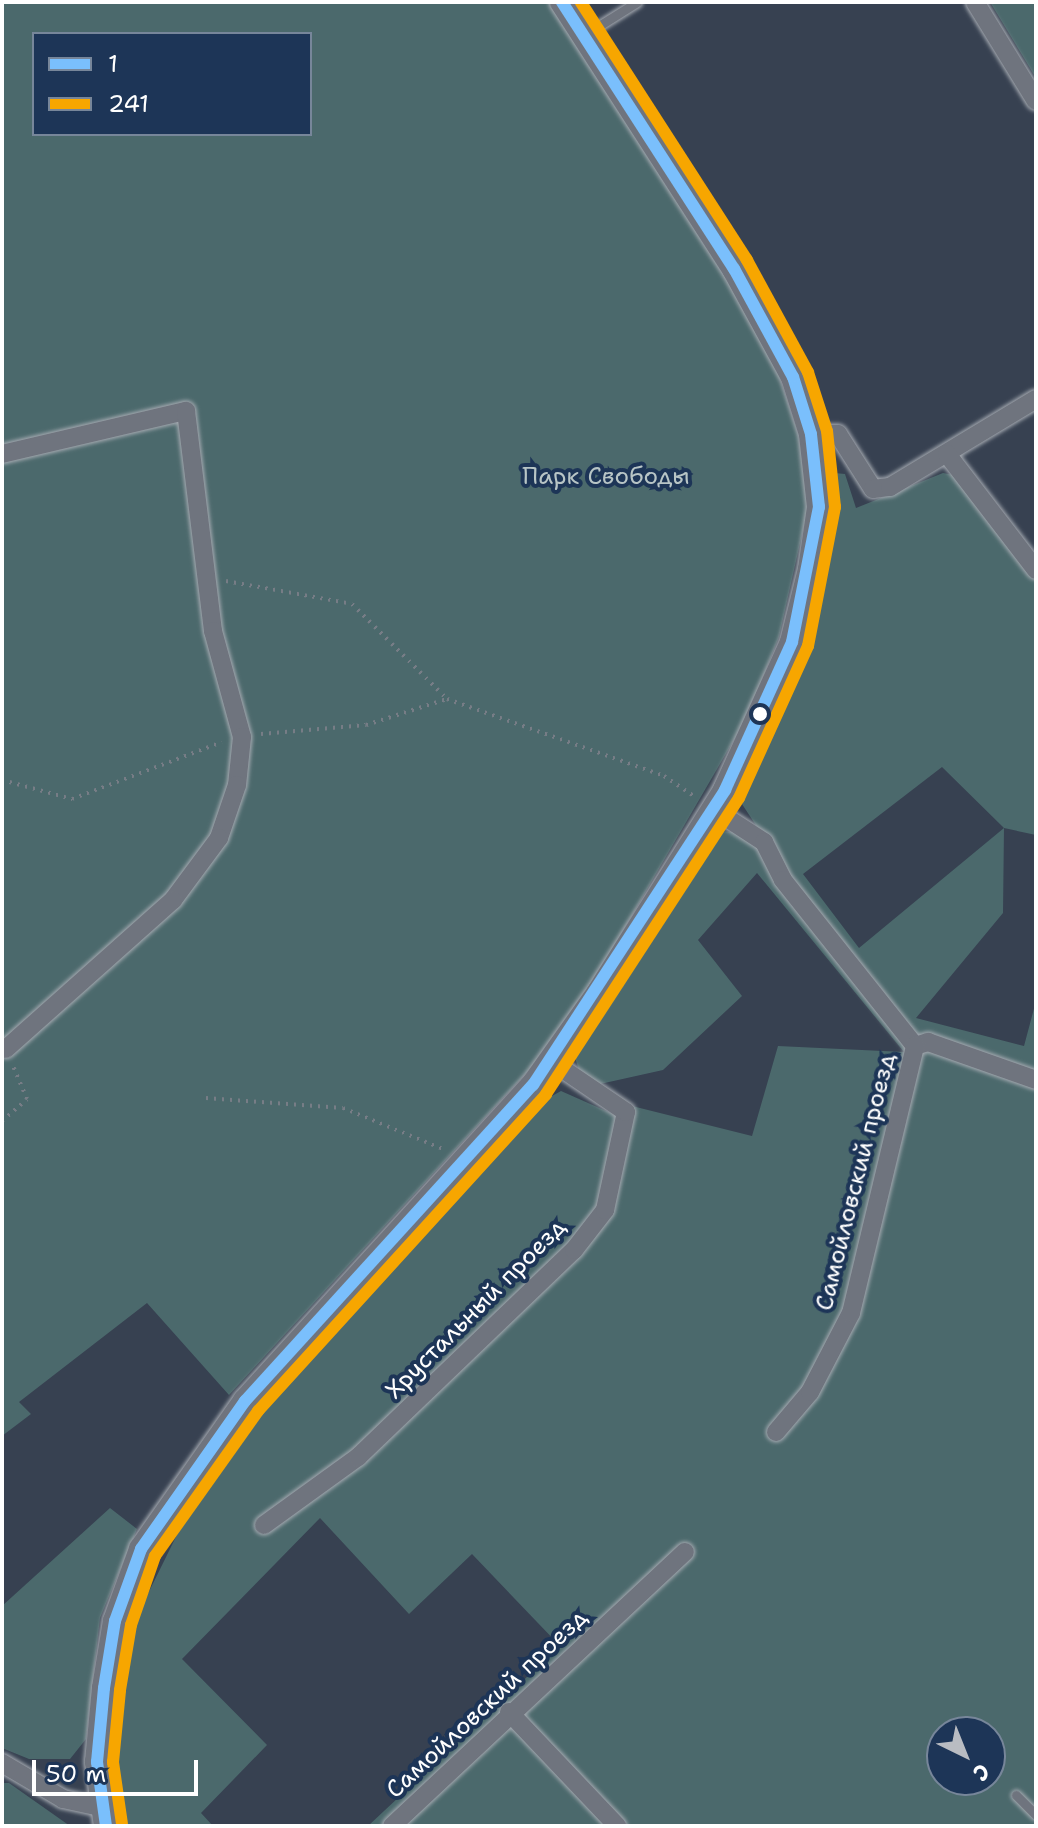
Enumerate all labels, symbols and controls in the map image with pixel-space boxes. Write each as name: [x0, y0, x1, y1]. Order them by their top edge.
legend: [32, 32, 312, 136]
text: 1: [108, 48, 118, 80]
text: 241: [108, 88, 149, 120]
park label: Парк Свободы: [522, 463, 690, 491]
unlabelled marker: [752, 706, 768, 722]
street label: Самойловский проезд: [810, 1050, 902, 1314]
street label: Хрустальный проезд: [380, 1213, 572, 1405]
street label: Самойловский проезд: [381, 1603, 593, 1805]
north arrow: [926, 1716, 1006, 1796]
scale bar: [36, 1744, 202, 1794]
text: С: [967, 1757, 996, 1788]
text: 50 m: [46, 1758, 106, 1790]

